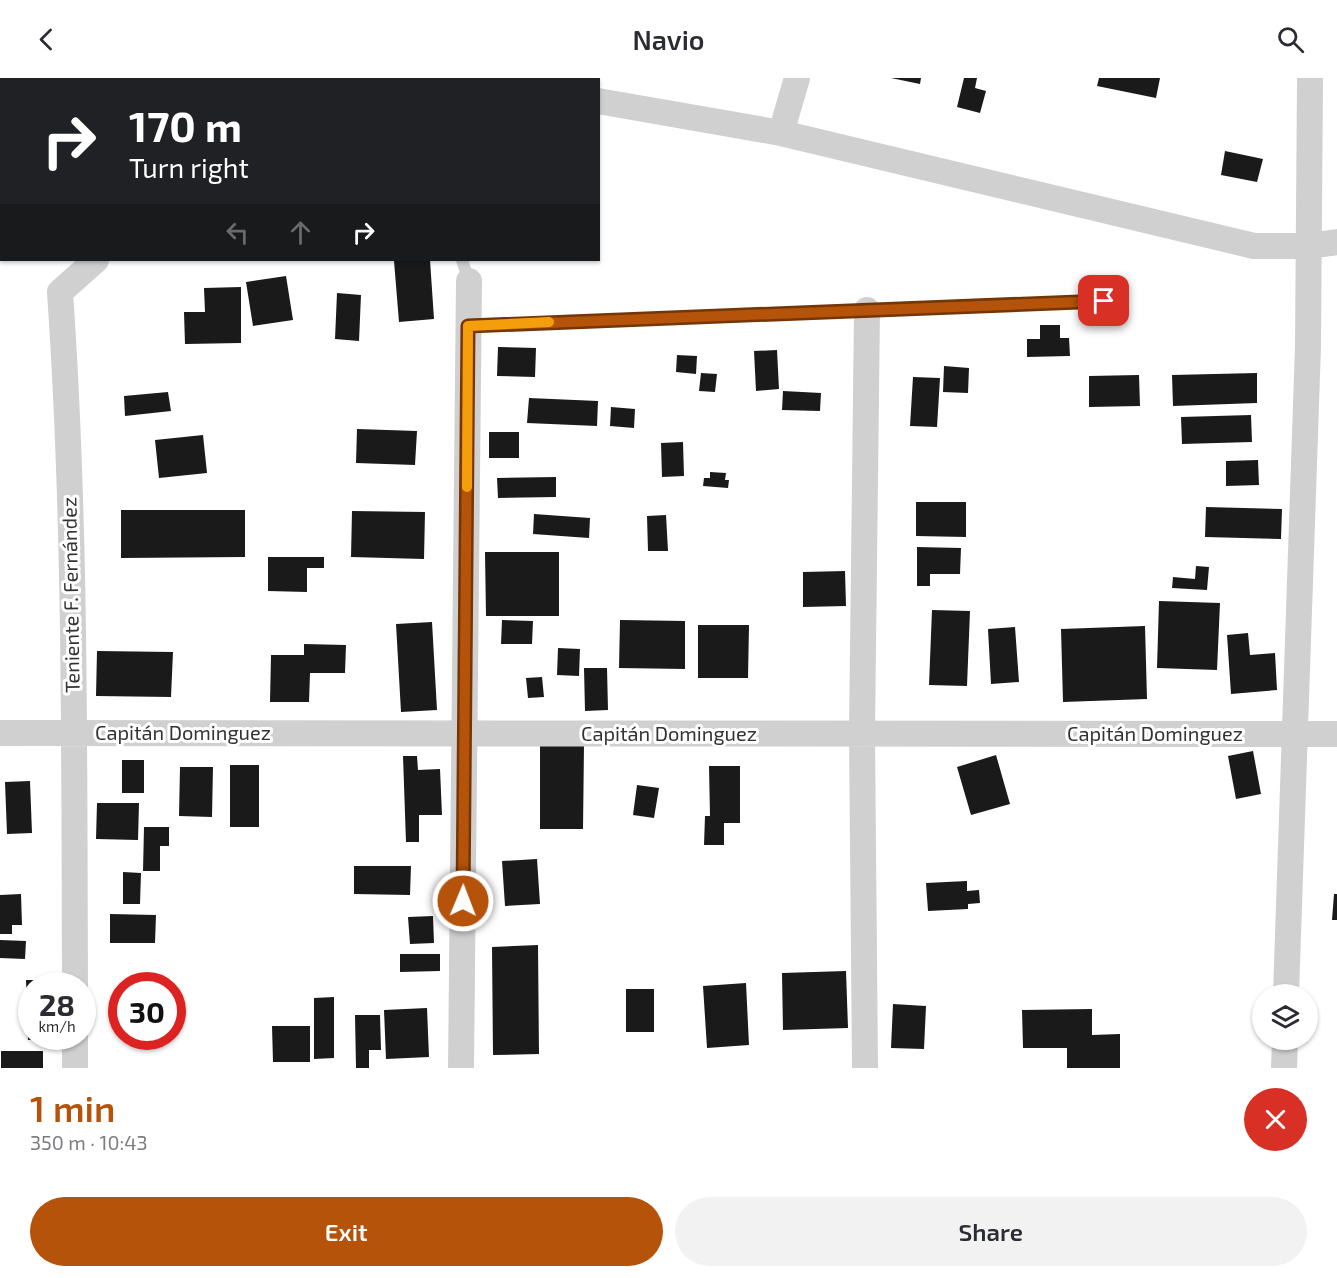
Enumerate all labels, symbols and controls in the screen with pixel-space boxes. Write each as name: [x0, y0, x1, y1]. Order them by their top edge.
icon: back: [30, 23, 63, 56]
text: Navio: [632, 23, 705, 55]
icon: search: [1274, 23, 1307, 56]
text: 170 m: [129, 100, 242, 150]
icon: right: [30, 102, 108, 180]
text: Turn right: [129, 151, 249, 183]
icon: left: [221, 216, 254, 249]
icon: ahead: [284, 216, 317, 249]
icon: right: [347, 216, 380, 249]
pin: [1078, 275, 1129, 326]
icon: arrive: [1087, 284, 1120, 317]
street label: Teniente F. Fernández: [56, 497, 84, 693]
street label: Capitán Dominguez: [95, 720, 271, 744]
street label: Capitán Dominguez: [581, 721, 757, 745]
street label: Capitán Dominguez: [1067, 721, 1243, 745]
position arrow: [431, 869, 495, 933]
speed limit sign: 30: [108, 972, 186, 1050]
map controls: [1252, 984, 1318, 1050]
button: layers: [1252, 984, 1318, 1050]
text: 28: [39, 986, 75, 1022]
text: km/h: [38, 1017, 76, 1035]
text: 1 min: [30, 1086, 115, 1129]
button: close: [1244, 1088, 1307, 1151]
text: 350 m · 10:43: [30, 1130, 148, 1154]
button: Exit: [30, 1197, 663, 1266]
button: Share: [675, 1197, 1307, 1266]

